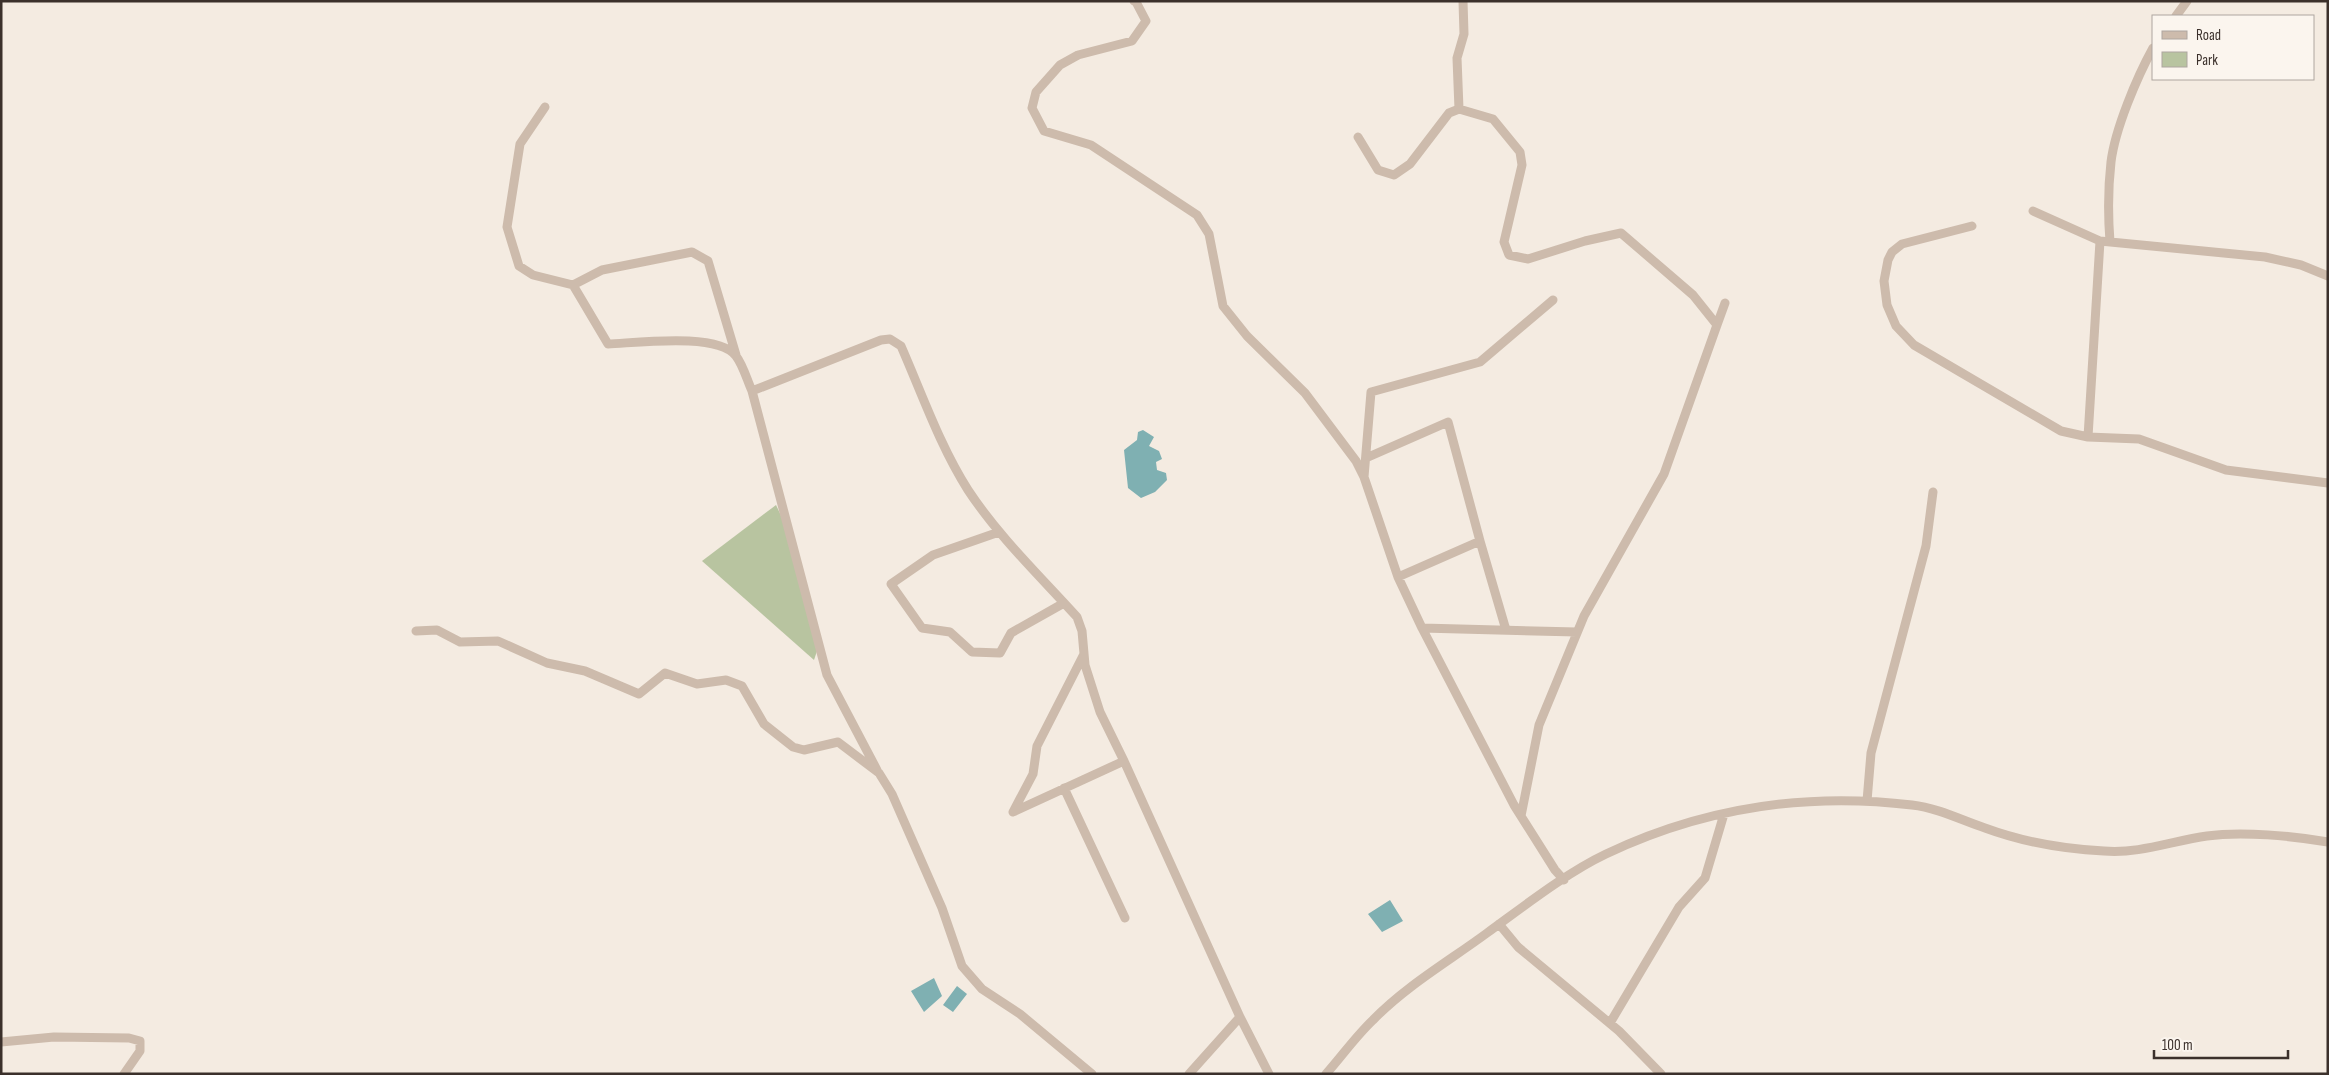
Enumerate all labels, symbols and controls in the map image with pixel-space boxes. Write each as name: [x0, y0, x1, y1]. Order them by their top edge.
legend: [2152, 15, 2314, 80]
text: Road: [2196, 26, 2221, 45]
text: Park: [2196, 51, 2218, 70]
scale bar: [2154, 1028, 2288, 1060]
text: 100 m: [2162, 1036, 2193, 1055]

